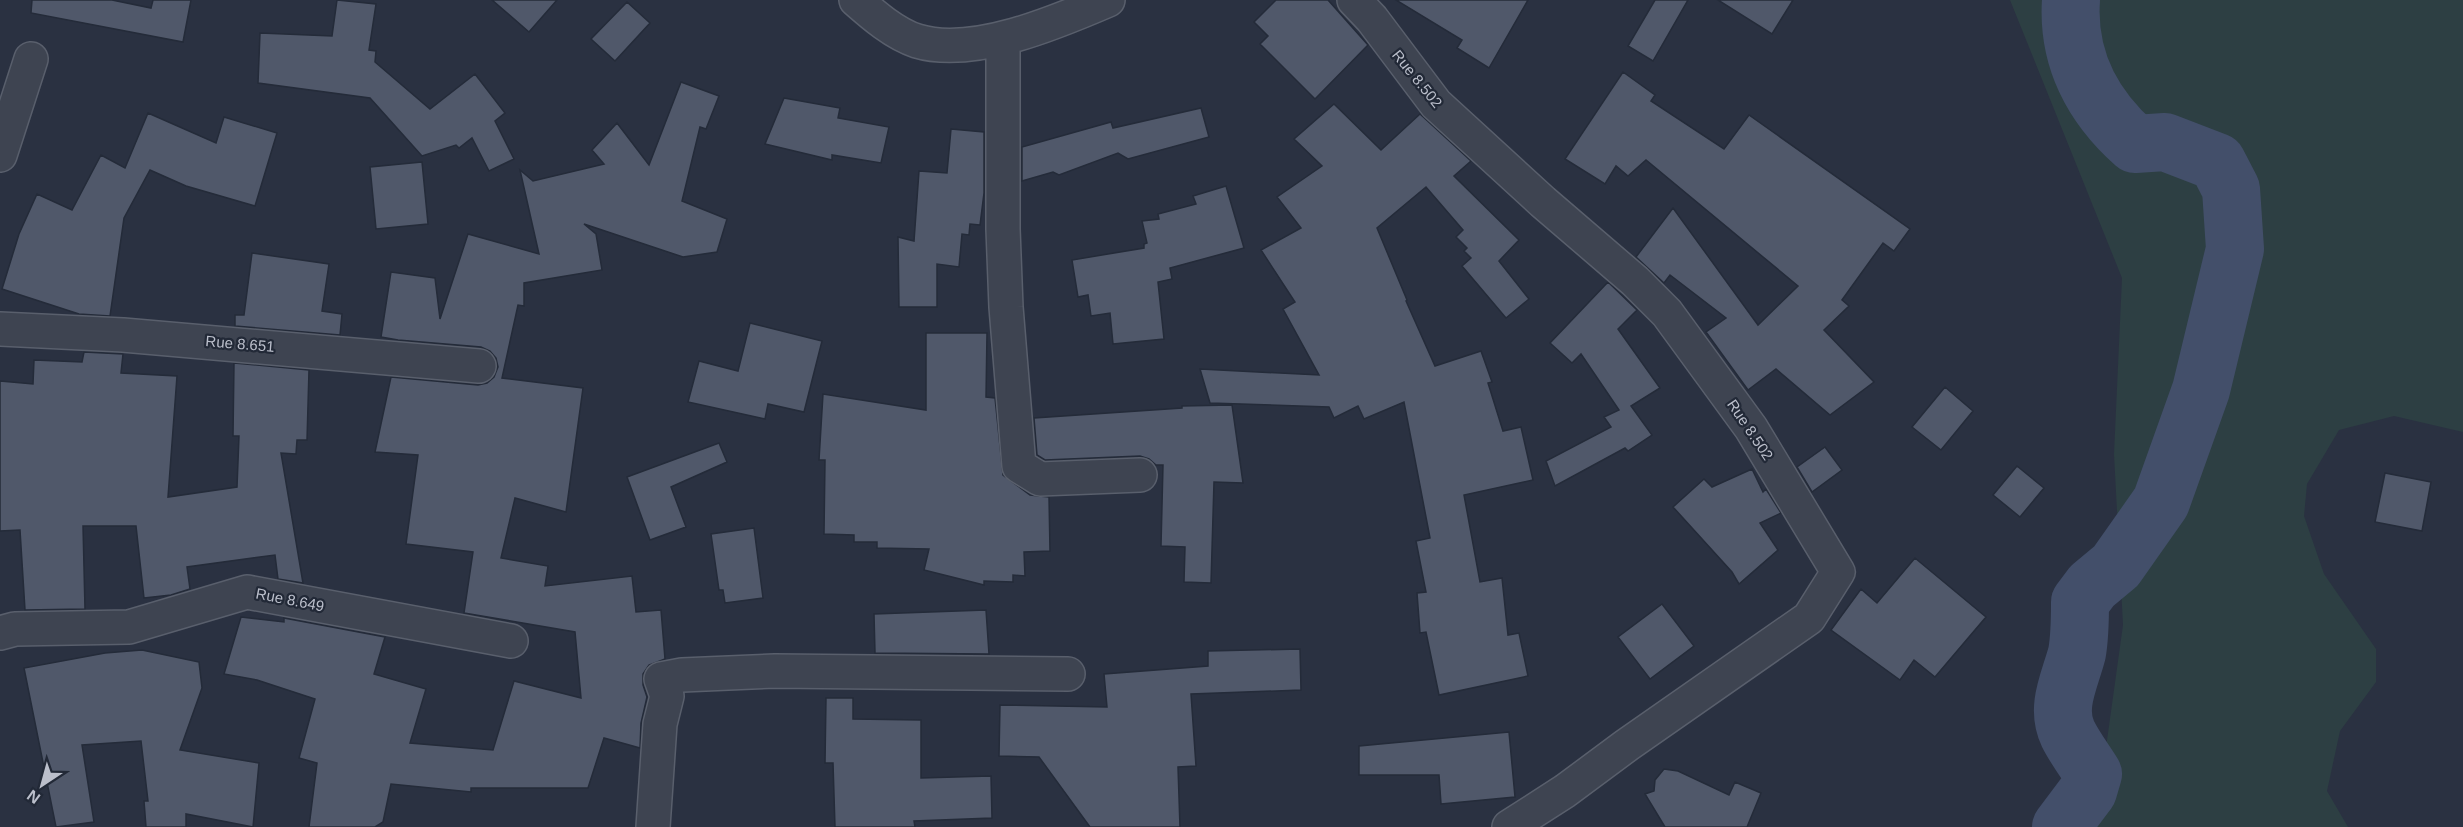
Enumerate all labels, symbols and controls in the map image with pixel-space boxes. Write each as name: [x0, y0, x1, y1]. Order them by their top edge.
street label: Rue 8.502: [1389, 46, 1446, 111]
street label: Rue 8.651: [205, 332, 275, 355]
street label: Rue 8.502: [1724, 396, 1777, 463]
street label: Rue 8.649: [254, 585, 326, 614]
north arrow: [12, 755, 72, 815]
text: N: [24, 786, 43, 807]

